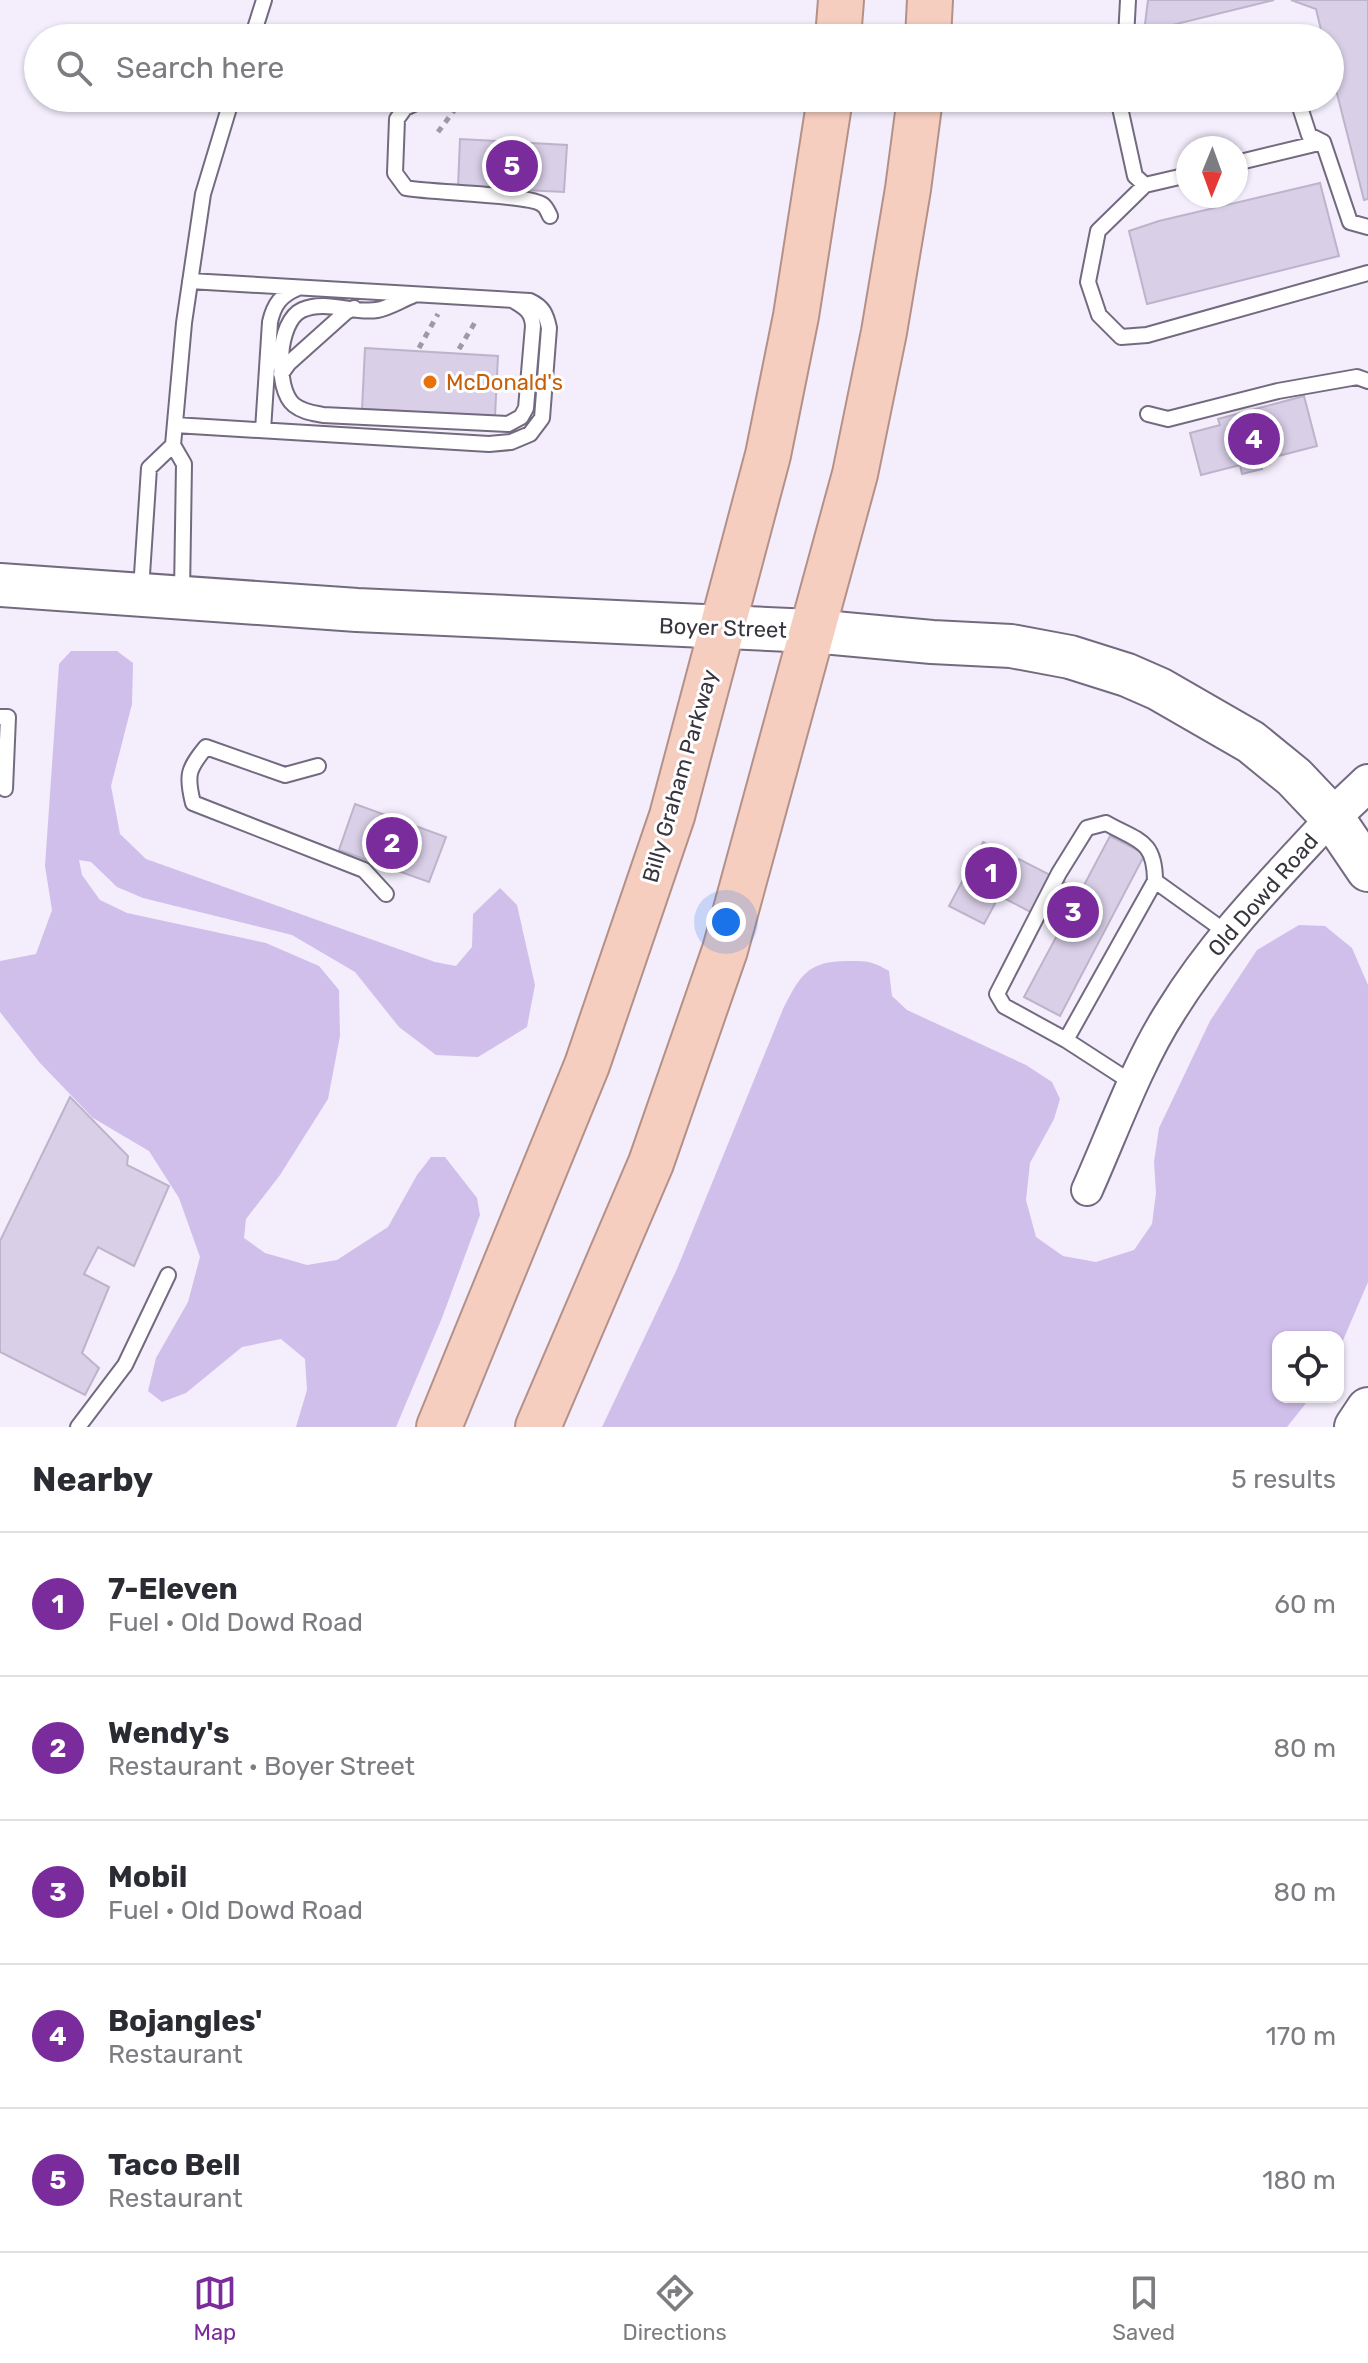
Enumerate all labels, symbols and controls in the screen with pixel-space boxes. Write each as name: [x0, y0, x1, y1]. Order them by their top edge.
search box: [24, 24, 1344, 112]
icon: search: [52, 46, 96, 90]
text: Search here: [116, 50, 284, 86]
pin: 5: [486, 136, 538, 196]
north arrow: [1176, 136, 1248, 208]
place label: McDonald's: [446, 369, 563, 396]
marker: McDonald's: [421, 373, 439, 391]
pin: 4: [1228, 409, 1280, 469]
street label: Boyer Street: [659, 612, 788, 644]
street label: Billy Graham Parkway: [637, 666, 723, 886]
pin: 2: [366, 813, 418, 873]
street label: Old Dowd Road: [1202, 828, 1324, 962]
pin: 1: [965, 843, 1017, 903]
pin: 3: [1047, 882, 1099, 942]
your location: [706, 902, 746, 942]
map controls: [1272, 1331, 1344, 1403]
button: locate: [1272, 1331, 1344, 1403]
text: Nearby: [32, 1459, 153, 1500]
text: 5 results: [1231, 1464, 1336, 1495]
text: 7-Eleven: [108, 1571, 238, 1607]
text: 1: [52, 1589, 64, 1620]
text: 60 m: [1274, 1589, 1336, 1620]
text: Fuel · Old Dowd Road: [108, 1607, 363, 1638]
text: Wendy's: [108, 1715, 230, 1751]
text: 2: [50, 1733, 66, 1764]
text: 80 m: [1273, 1733, 1336, 1764]
text: Restaurant · Boyer Street: [108, 1751, 415, 1782]
text: Mobil: [108, 1859, 187, 1895]
text: 3: [49, 1877, 67, 1908]
text: 80 m: [1273, 1877, 1336, 1908]
text: Fuel · Old Dowd Road: [108, 1895, 363, 1926]
text: Bojangles': [108, 2003, 262, 2039]
text: 4: [49, 2021, 67, 2052]
text: 170 m: [1266, 2021, 1336, 2052]
text: Restaurant: [108, 2039, 243, 2070]
text: Taco Bell: [108, 2147, 240, 2183]
text: 5: [50, 2165, 66, 2196]
text: 180 m: [1262, 2165, 1336, 2196]
text: Restaurant: [108, 2183, 243, 2214]
tab: Map: [193, 2271, 237, 2346]
tab: Directions: [622, 2271, 727, 2346]
tab: Saved: [1112, 2271, 1175, 2346]

